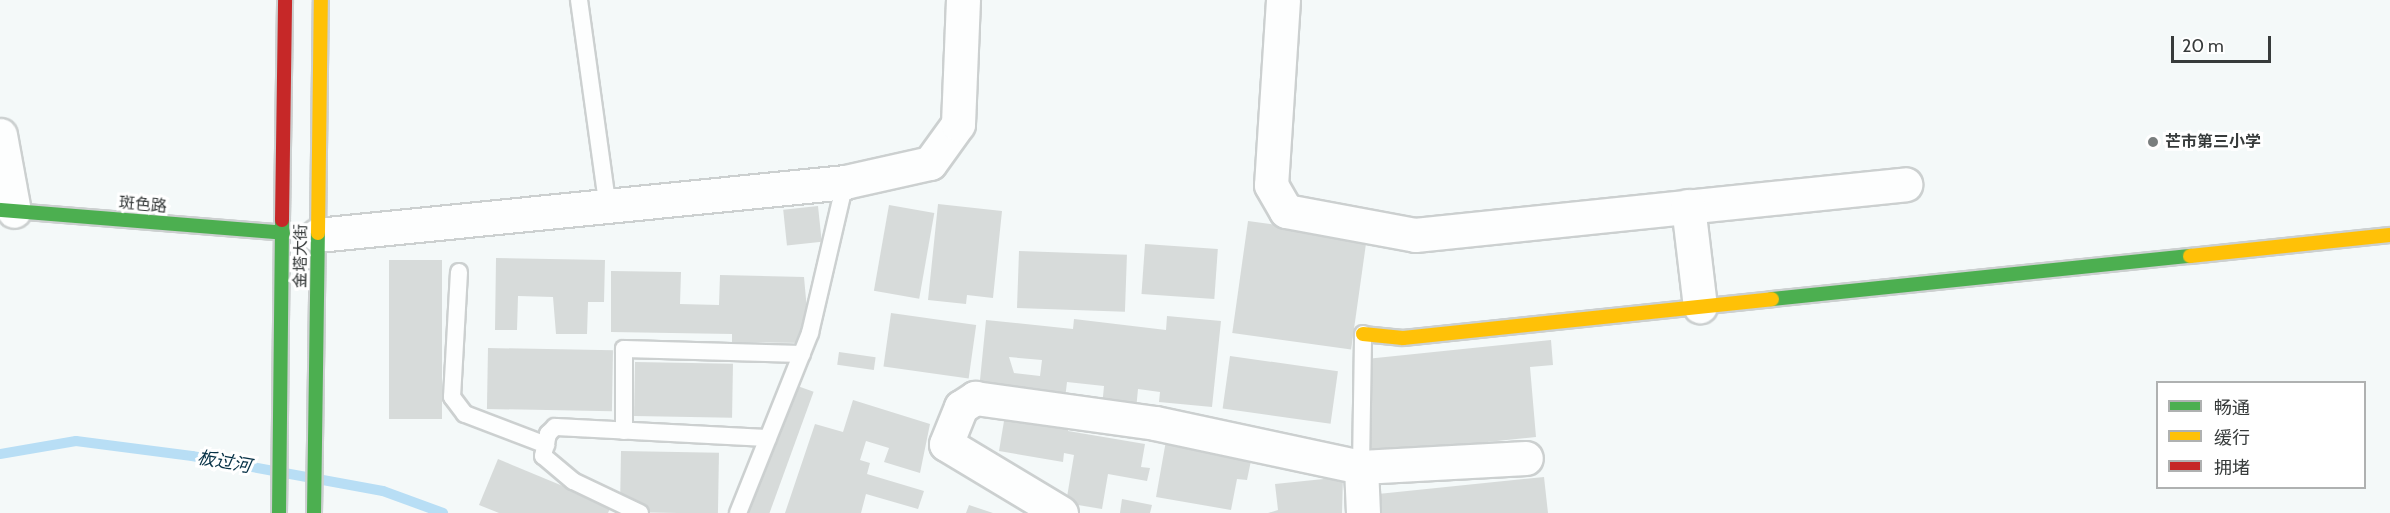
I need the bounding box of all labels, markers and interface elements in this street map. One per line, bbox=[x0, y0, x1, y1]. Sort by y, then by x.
scale bar bbox=[2174, 24, 2274, 62]
text: 20 m bbox=[2182, 35, 2224, 57]
place label: 芒市第三小学 bbox=[2165, 132, 2261, 152]
marker: 芒市第三小学 bbox=[2146, 135, 2160, 149]
street label: 斑色路 bbox=[118, 193, 168, 217]
street label: 金塔大街 bbox=[291, 224, 311, 288]
legend bbox=[2156, 381, 2366, 489]
text: 畅通 bbox=[2214, 397, 2250, 419]
text: 缓行 bbox=[2214, 427, 2250, 449]
water label: 板过河 bbox=[196, 447, 252, 477]
text: 拥堵 bbox=[2214, 457, 2250, 479]

